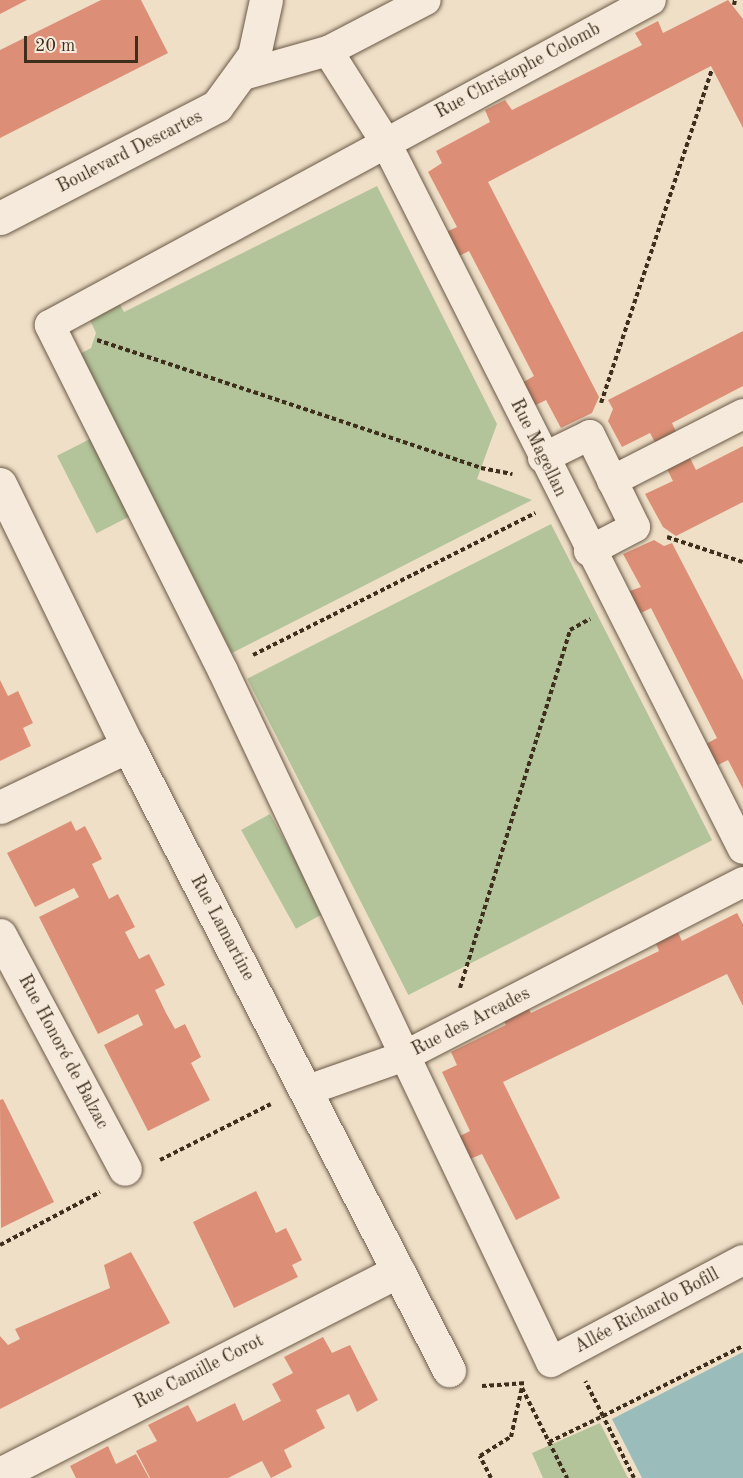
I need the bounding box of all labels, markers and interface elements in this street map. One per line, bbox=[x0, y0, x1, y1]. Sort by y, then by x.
street label: Rue Christophe Colomb bbox=[432, 18, 604, 124]
scale bar bbox=[27, 24, 141, 62]
text: 20 m bbox=[35, 37, 75, 55]
street label: Boulevard Descartes bbox=[54, 106, 206, 198]
street label: Rue Magellan bbox=[505, 396, 571, 500]
street label: Rue Lamartine bbox=[185, 871, 259, 985]
street label: Rue Honoré de Balzac bbox=[13, 971, 113, 1133]
street label: Rue des Arcades bbox=[408, 983, 534, 1061]
street label: Allée Richardo Bofill bbox=[571, 1264, 723, 1358]
street label: Rue Camille Corot bbox=[131, 1330, 267, 1414]

